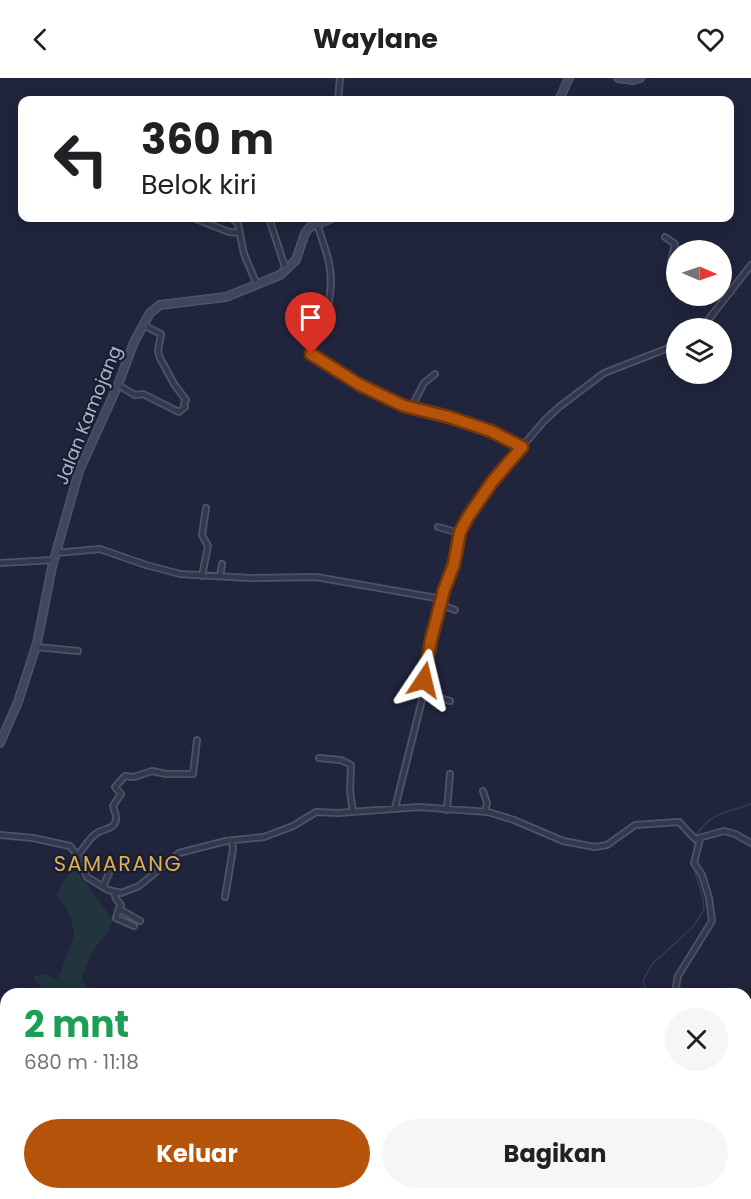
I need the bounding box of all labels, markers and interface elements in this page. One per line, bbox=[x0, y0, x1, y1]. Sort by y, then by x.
text: Waylane bbox=[313, 20, 438, 57]
icon: back bbox=[24, 23, 57, 56]
icon: heart bbox=[694, 23, 727, 56]
text: 360 m bbox=[141, 110, 274, 169]
icon: left bbox=[42, 120, 120, 198]
text: Belok kiri bbox=[141, 166, 257, 203]
north arrow bbox=[666, 240, 732, 306]
map controls bbox=[666, 240, 732, 384]
pin bbox=[285, 292, 336, 354]
icon: arrive bbox=[294, 301, 327, 334]
button: layers bbox=[666, 318, 732, 384]
street label: Jalan Kamojang bbox=[49, 342, 127, 488]
position arrow bbox=[392, 648, 456, 712]
district label: SAMARANG bbox=[54, 849, 182, 878]
text: 2 mnt bbox=[24, 999, 129, 1050]
button: close bbox=[665, 1008, 728, 1071]
text: 680 m · 11:18 bbox=[24, 1048, 139, 1076]
button: Keluar bbox=[24, 1119, 370, 1188]
button: Bagikan bbox=[382, 1119, 728, 1188]

